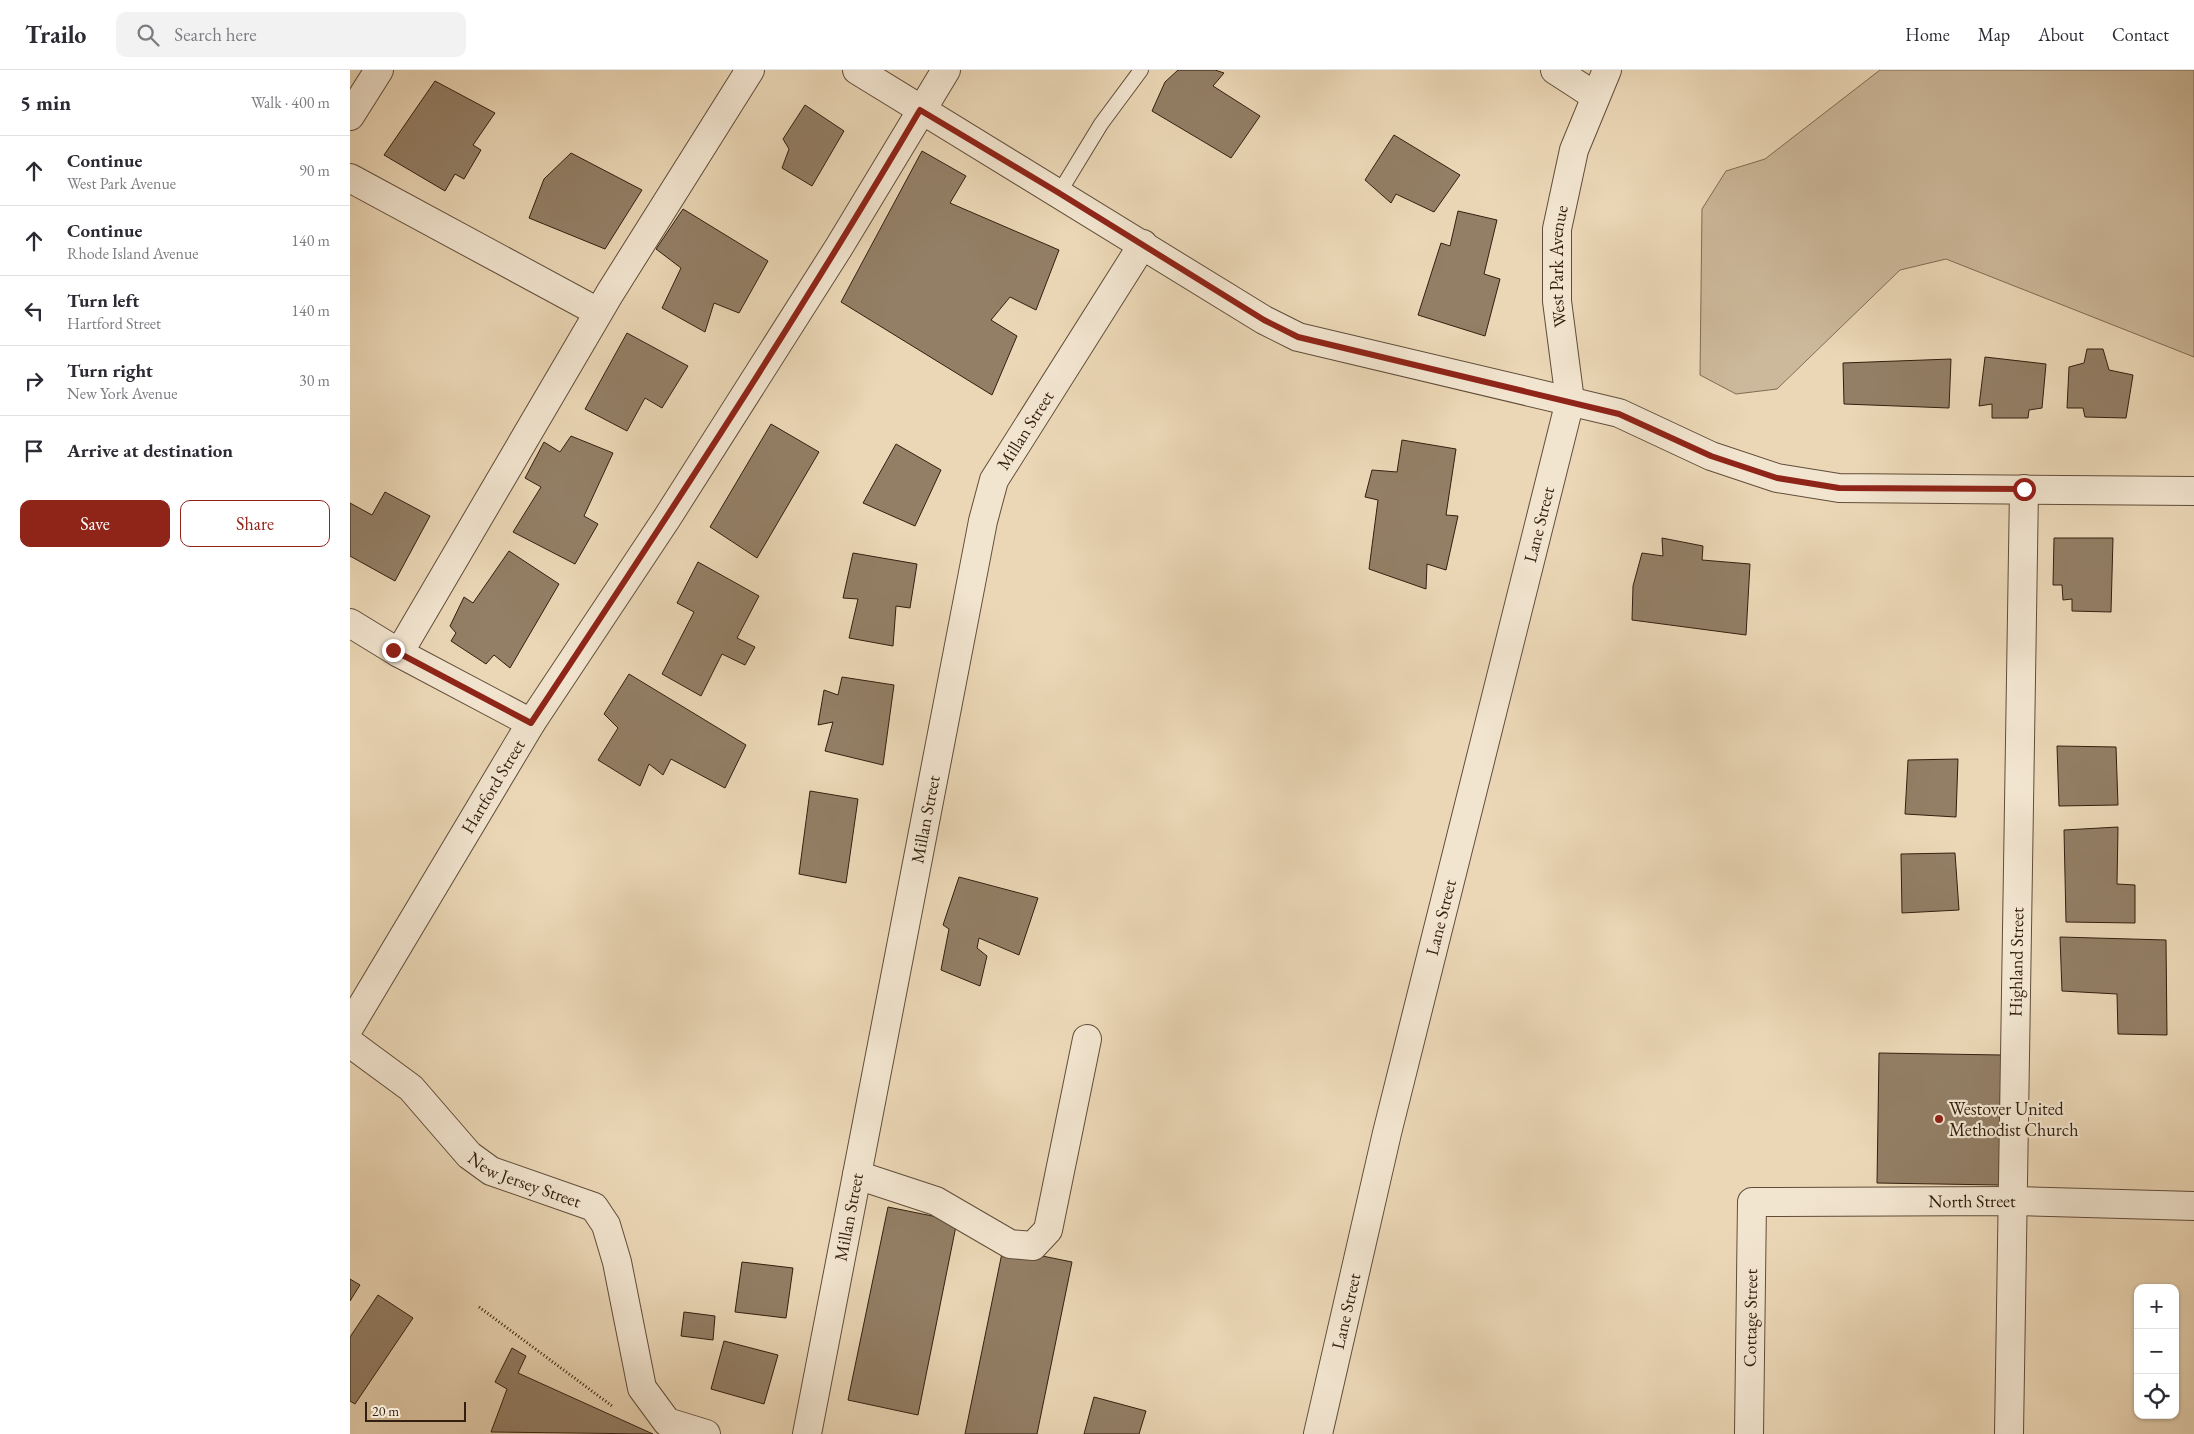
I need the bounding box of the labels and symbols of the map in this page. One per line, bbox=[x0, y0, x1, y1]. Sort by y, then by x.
street label: West Park Avenue bbox=[1545, 203, 1573, 329]
street label: Millan Street bbox=[991, 386, 1059, 474]
route start bbox=[2013, 478, 2036, 501]
street label: Lane Street bbox=[1518, 484, 1559, 565]
route end bbox=[382, 639, 405, 662]
street label: Hartford Street bbox=[456, 735, 530, 838]
street label: Millan Street bbox=[905, 773, 945, 865]
street label: Lane Street bbox=[1420, 877, 1461, 958]
street label: Highland Street bbox=[2004, 907, 2028, 1017]
place label: Westover United Methodist Church bbox=[1949, 1097, 2078, 1141]
marker: Westover United Methodist Church bbox=[1933, 1113, 1945, 1125]
street label: New Jersey Street bbox=[464, 1146, 585, 1213]
street label: Millan Street bbox=[829, 1171, 868, 1263]
street label: North Street bbox=[1928, 1189, 2016, 1212]
street label: Cottage Street bbox=[1738, 1268, 1762, 1367]
street label: Lane Street bbox=[1326, 1270, 1366, 1351]
scale bar bbox=[365, 1399, 466, 1422]

